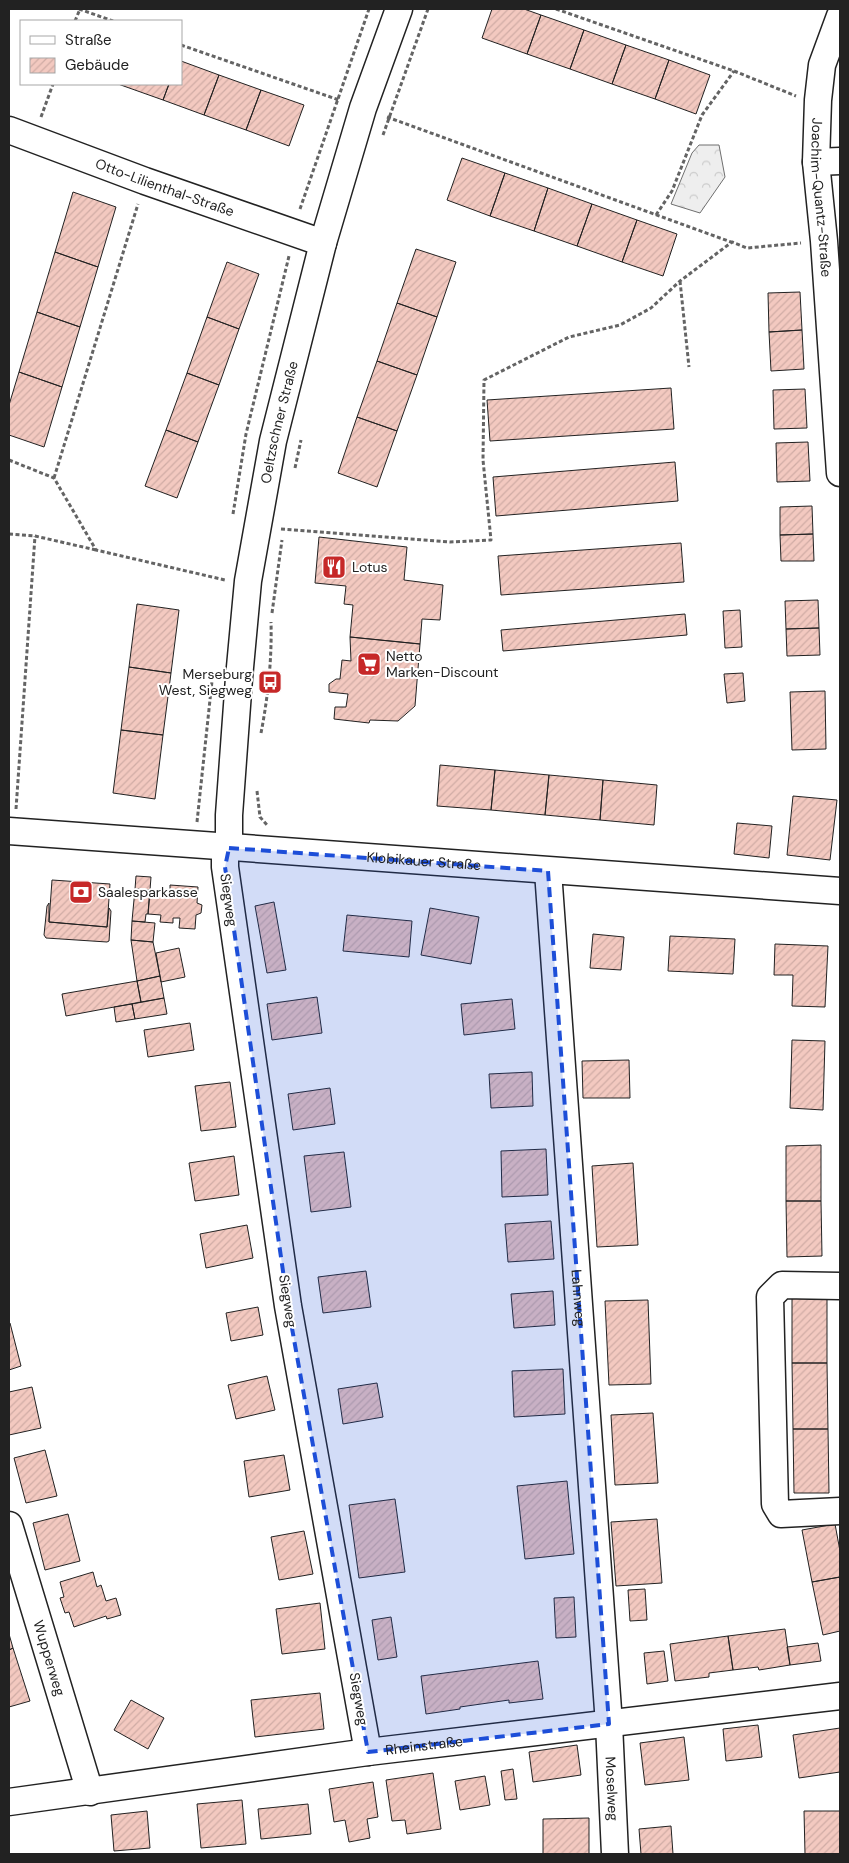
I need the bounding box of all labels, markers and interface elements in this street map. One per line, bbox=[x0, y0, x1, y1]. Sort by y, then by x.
legend bbox=[20, 20, 182, 85]
text: Straße bbox=[65, 30, 112, 50]
text: Gebäude bbox=[65, 55, 129, 75]
street label: Joachim-Quantz-Straße bbox=[807, 117, 835, 278]
street label: Otto-Lilienthal-Straße bbox=[93, 154, 237, 220]
street label: Oeltzschner Straße bbox=[257, 359, 302, 485]
restaurant icon: Lotus bbox=[321, 554, 347, 580]
place label: Lotus bbox=[352, 558, 388, 576]
place label: Netto Marken-Discount bbox=[386, 647, 499, 681]
supermarket icon: Netto Marken-Discount bbox=[356, 651, 382, 677]
place label: Merseburg West, Siegweg bbox=[159, 665, 252, 699]
bus stop icon: Merseburg West, Siegweg bbox=[257, 669, 283, 695]
street label: Klobikauer Straße bbox=[366, 848, 482, 874]
street label: Siegweg bbox=[216, 872, 242, 928]
bank icon: Saalesparkasse bbox=[68, 879, 94, 905]
place label: Saalesparkasse bbox=[98, 883, 198, 901]
street label: Lahnweg bbox=[568, 1269, 590, 1327]
street label: Siegweg bbox=[275, 1273, 301, 1329]
street label: Wupperweg bbox=[29, 1618, 69, 1698]
street label: Siegweg bbox=[346, 1671, 373, 1727]
street label: Rheinstraße bbox=[384, 1732, 464, 1759]
street label: Moselweg bbox=[602, 1756, 622, 1822]

